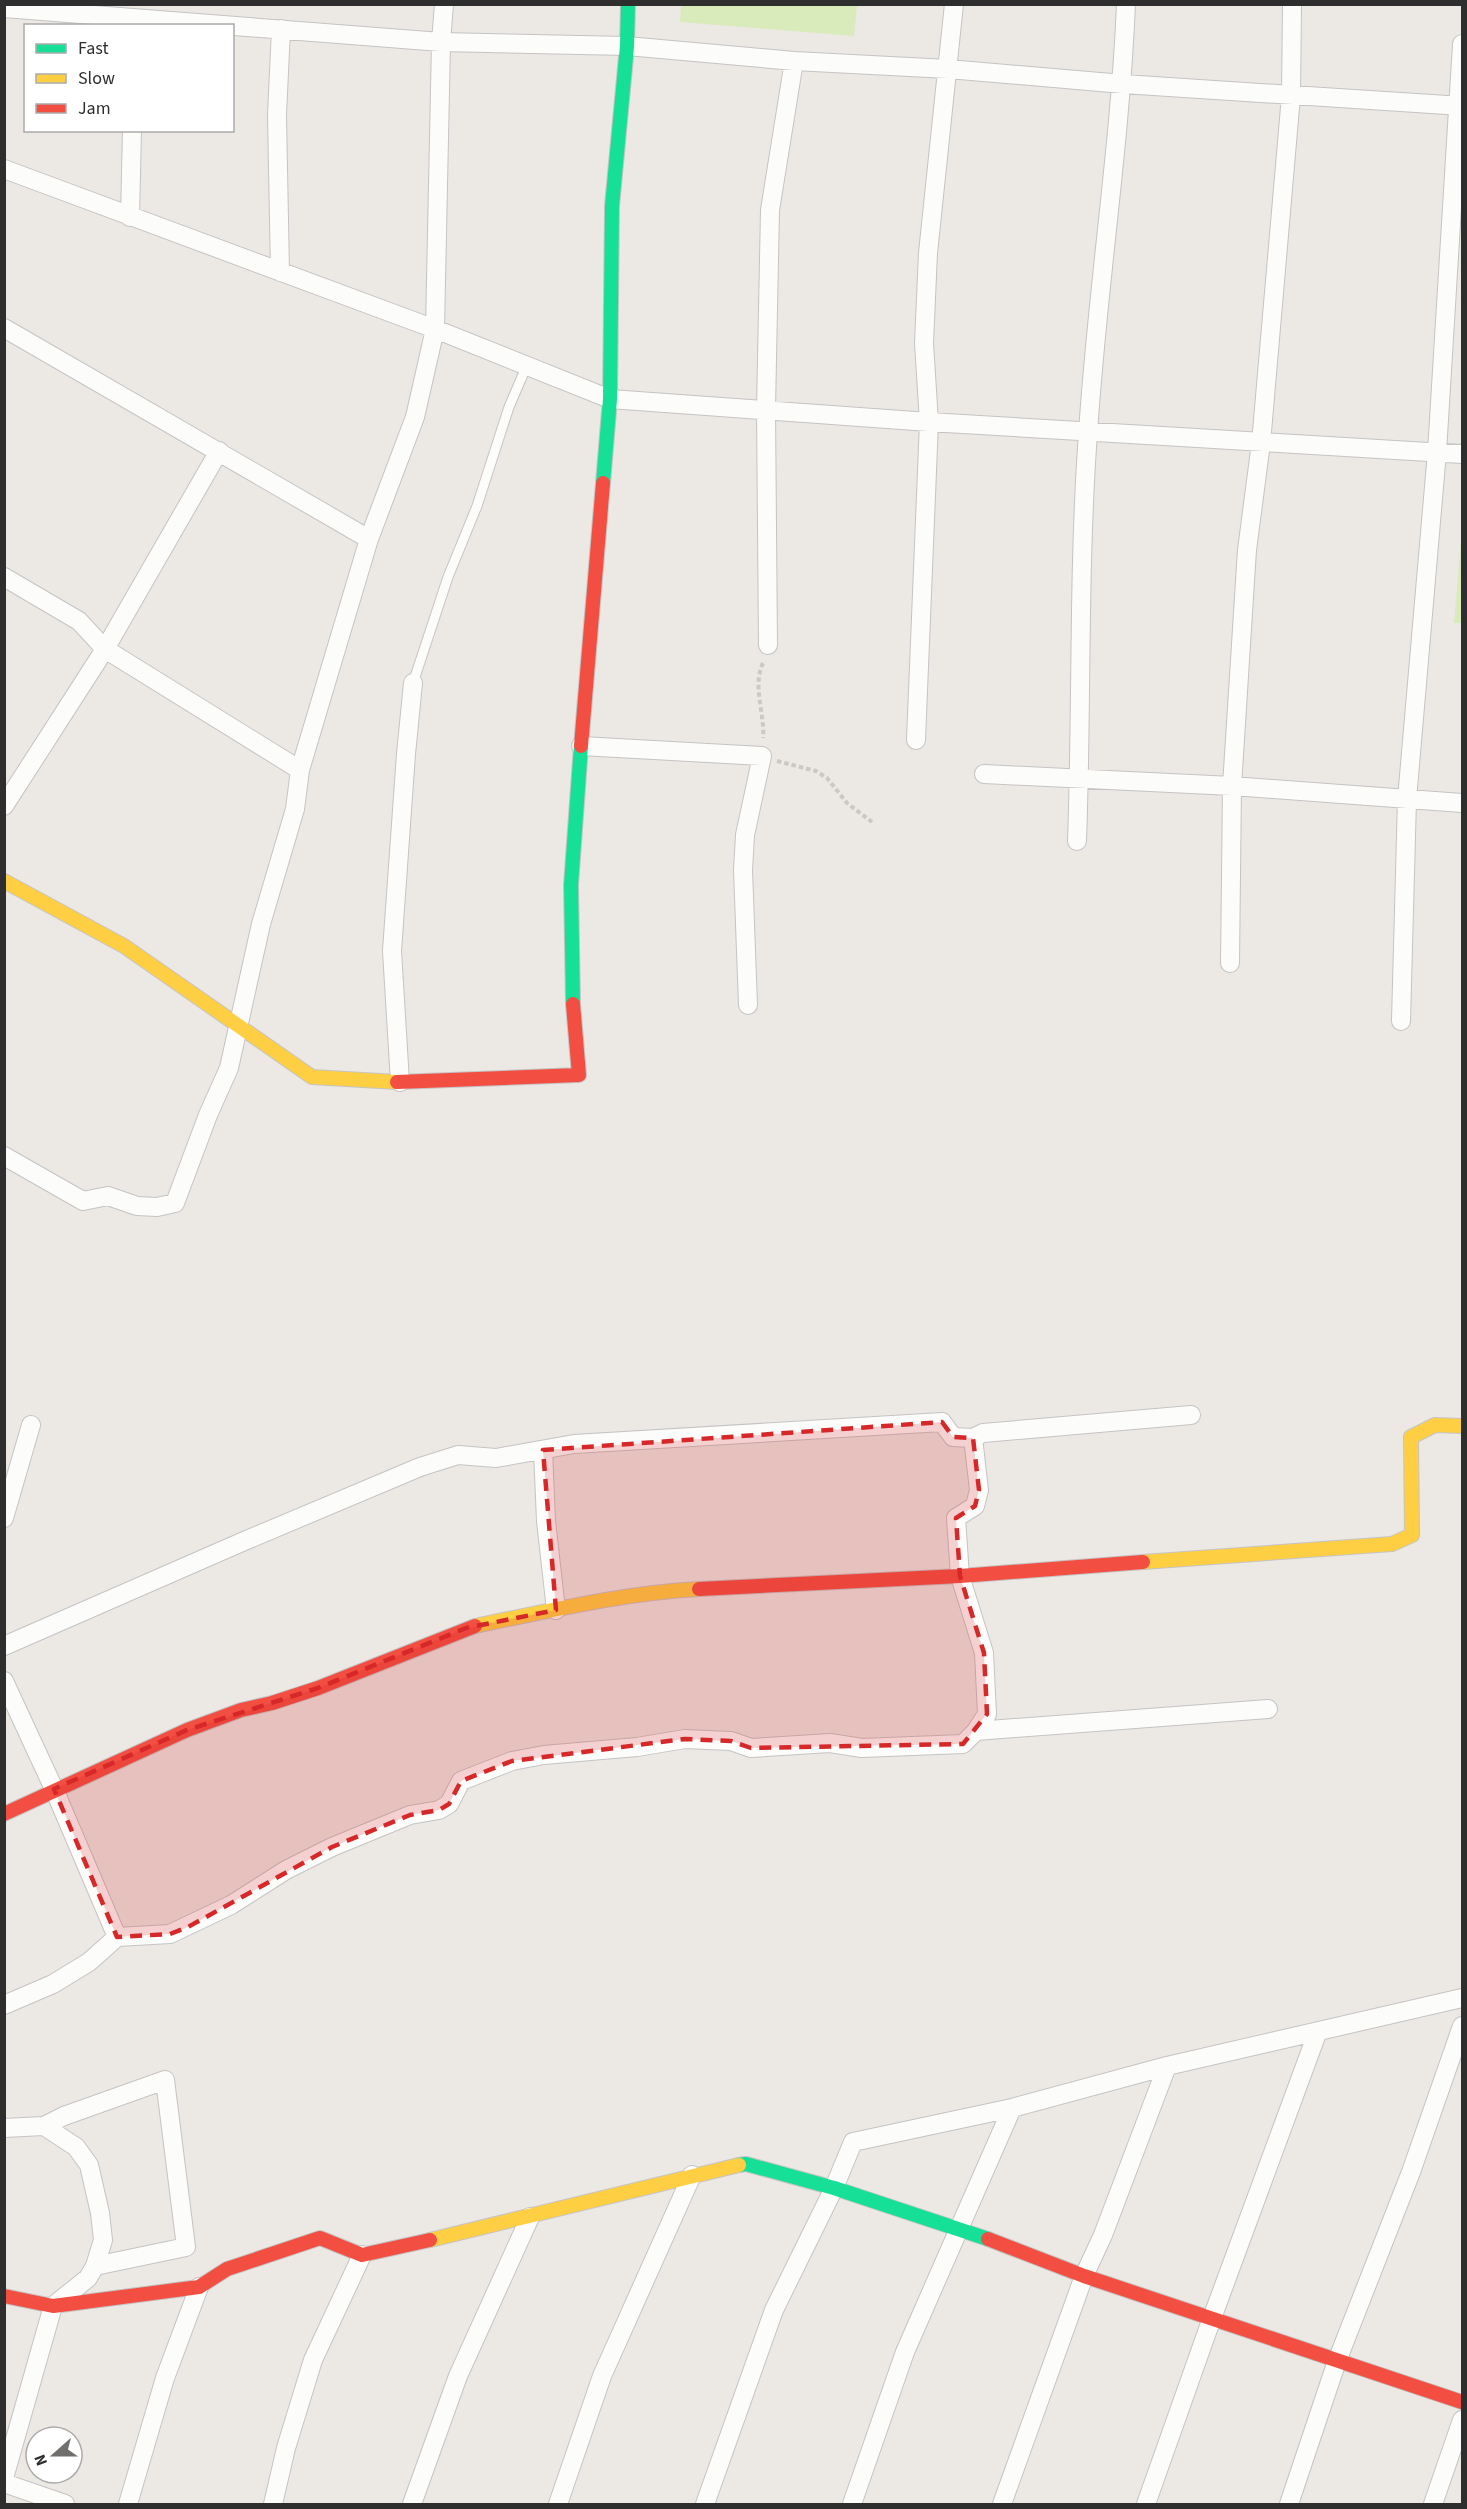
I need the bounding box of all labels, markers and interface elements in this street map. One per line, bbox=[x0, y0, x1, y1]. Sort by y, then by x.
legend bbox=[24, 24, 234, 132]
text: Fast bbox=[78, 36, 109, 61]
text: Slow bbox=[78, 66, 115, 91]
text: Jam bbox=[78, 96, 111, 121]
north arrow bbox=[24, 2425, 84, 2485]
text: N bbox=[29, 2451, 53, 2469]

